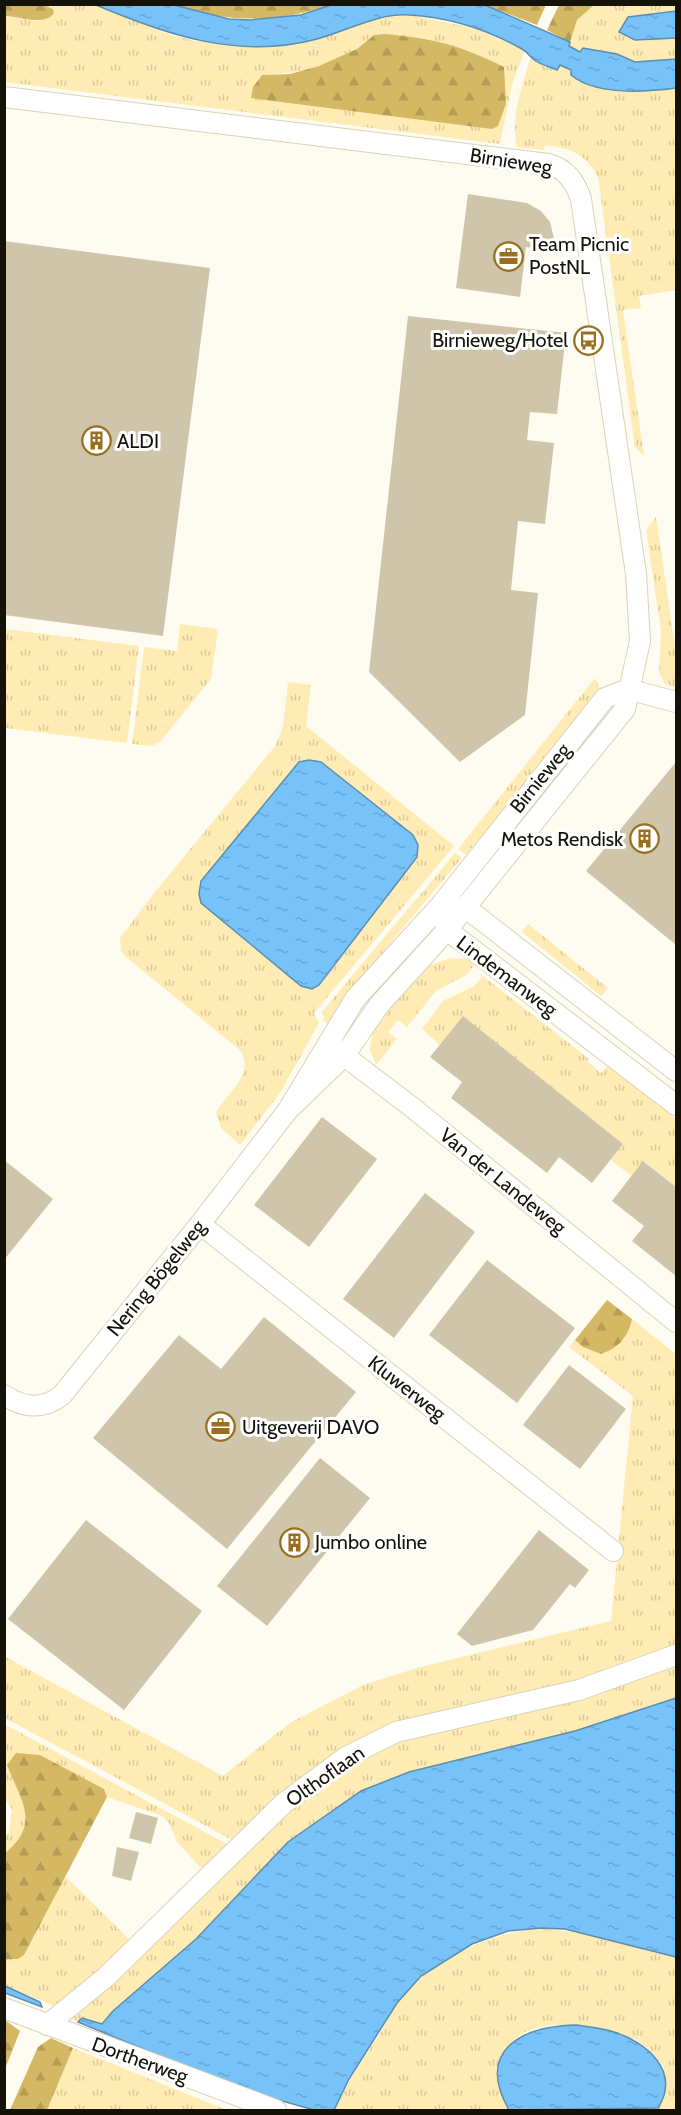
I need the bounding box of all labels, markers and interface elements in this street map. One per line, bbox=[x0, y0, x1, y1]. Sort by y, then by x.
street label: Birnieweg bbox=[468, 143, 555, 179]
place label: Team Picnic PostNL bbox=[529, 232, 629, 279]
office icon: Team Picnic PostNL bbox=[492, 240, 524, 272]
bus stop icon: Birnieweg/Hotel bbox=[573, 324, 605, 356]
place label: Birnieweg/Hotel bbox=[432, 328, 568, 352]
building icon: ALDI bbox=[80, 425, 112, 457]
place label: ALDI bbox=[117, 429, 159, 453]
street label: Birnieweg bbox=[505, 738, 576, 818]
building icon: Metos Rendisk bbox=[628, 823, 660, 855]
place label: Metos Rendisk bbox=[501, 827, 623, 851]
street label: Lindemanweg bbox=[452, 930, 563, 1022]
street label: Van der Landeweg bbox=[435, 1123, 572, 1240]
street label: Nering Bögelweg bbox=[102, 1214, 211, 1341]
street label: Kluwerweg bbox=[363, 1350, 451, 1426]
office icon: Uitgeverij DAVO bbox=[205, 1411, 237, 1443]
place label: Uitgeverij DAVO bbox=[242, 1415, 380, 1439]
building icon: Jumbo online bbox=[278, 1526, 310, 1558]
place label: Jumbo online bbox=[314, 1530, 427, 1554]
street label: Olthoflaan bbox=[281, 1740, 369, 1812]
street label: Dortherweg bbox=[89, 2032, 192, 2089]

